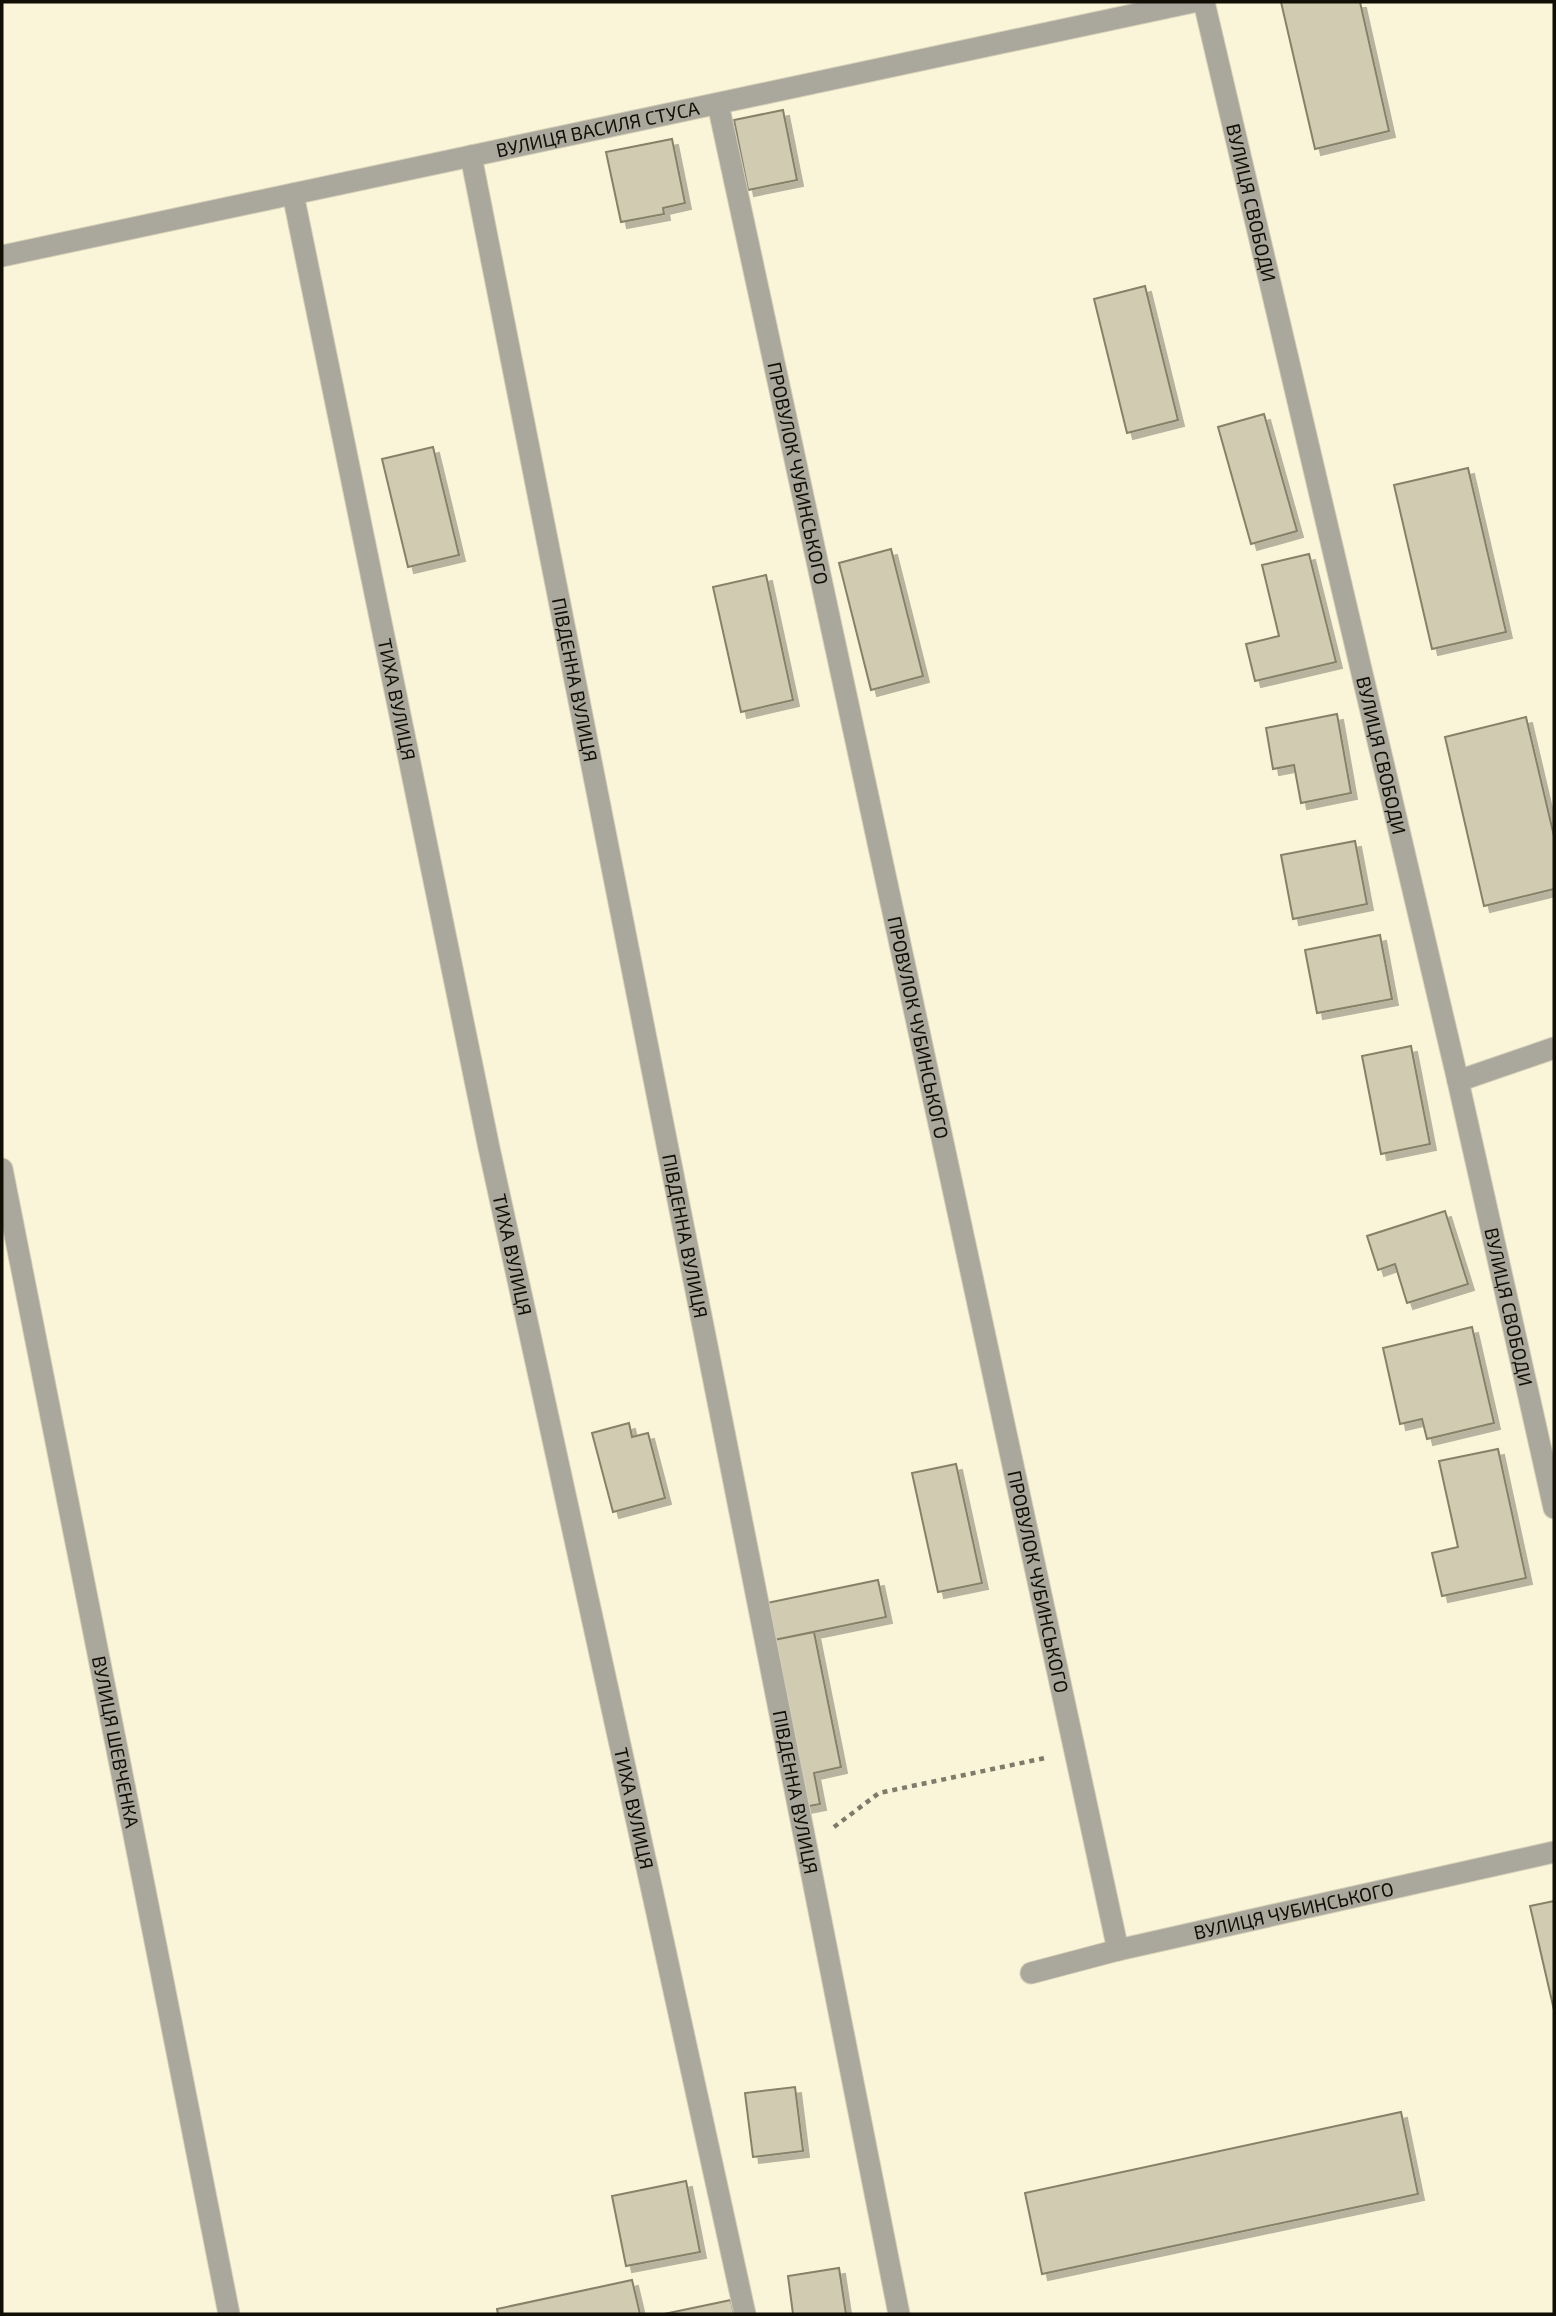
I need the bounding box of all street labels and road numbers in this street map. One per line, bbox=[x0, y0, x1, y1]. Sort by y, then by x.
street label: ВУЛИЦЯ ВАСИЛЯ СТУСА bbox=[494, 96, 701, 161]
street label: ВУЛИЦЯ СВОБОДИ bbox=[1222, 121, 1281, 284]
street label: ПРОВУЛОК ЧУБИНСЬКОГО bbox=[763, 360, 834, 587]
street label: ПІВДЕННА ВУЛИЦЯ bbox=[548, 596, 603, 764]
street label: ТИХА ВУЛИЦЯ bbox=[374, 636, 421, 762]
street label: ВУЛИЦЯ СВОБОДИ bbox=[1352, 674, 1412, 837]
street label: ПРОВУЛОК ЧУБИНСЬКОГО bbox=[883, 914, 954, 1141]
street label: ПІВДЕННА ВУЛИЦЯ bbox=[658, 1152, 713, 1320]
street label: ТИХА ВУЛИЦЯ bbox=[488, 1191, 537, 1317]
street label: ВУЛИЦЯ СВОБОДИ bbox=[1480, 1225, 1538, 1388]
street label: ПРОВУЛОК ЧУБИНСЬКОГО bbox=[1003, 1468, 1074, 1695]
street label: ВУЛИЦЯ ШЕВЧЕНКА bbox=[88, 1654, 144, 1830]
street label: ПІВДЕННА ВУЛИЦЯ bbox=[768, 1708, 823, 1876]
street label: ТИХА ВУЛИЦЯ bbox=[610, 1745, 659, 1871]
street label: ВУЛИЦЯ ЧУБИНСЬКОГО bbox=[1191, 1876, 1396, 1944]

